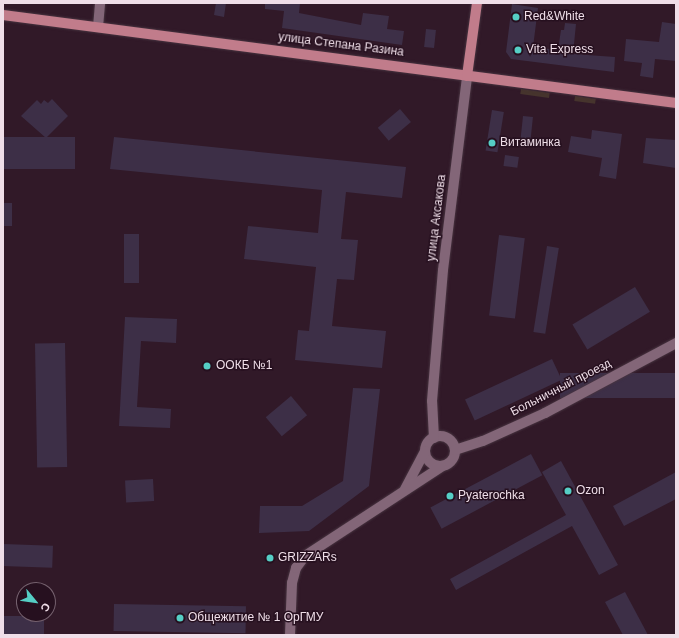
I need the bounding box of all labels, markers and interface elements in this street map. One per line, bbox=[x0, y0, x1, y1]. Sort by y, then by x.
place label: Red&White bbox=[524, 10, 585, 24]
marker: Red&White bbox=[511, 12, 521, 22]
street label: улица Степана Разина bbox=[277, 30, 405, 60]
place label: Vita Express bbox=[526, 43, 593, 57]
marker: Vita Express bbox=[513, 45, 523, 55]
place label: Витаминка bbox=[500, 136, 561, 150]
marker: Витаминка bbox=[487, 138, 497, 148]
street label: улица Аксакова bbox=[425, 174, 449, 262]
street label: Больничный проезд bbox=[508, 356, 614, 420]
place label: ООКБ №1 bbox=[216, 359, 272, 373]
marker: ООКБ №1 bbox=[201, 360, 213, 372]
place label: Ozon bbox=[576, 484, 605, 498]
marker: Ozon bbox=[563, 486, 573, 496]
place label: Pyaterochka bbox=[458, 489, 525, 503]
marker: Pyaterochka bbox=[445, 491, 455, 501]
place label: GRIZZARs bbox=[278, 551, 337, 565]
marker: GRIZZARs bbox=[265, 553, 275, 563]
north arrow bbox=[16, 582, 56, 622]
text: С bbox=[38, 601, 53, 614]
place label: Общежитие № 1 ОрГМУ bbox=[188, 611, 323, 625]
marker: Общежитие № 1 ОрГМУ bbox=[175, 613, 185, 623]

